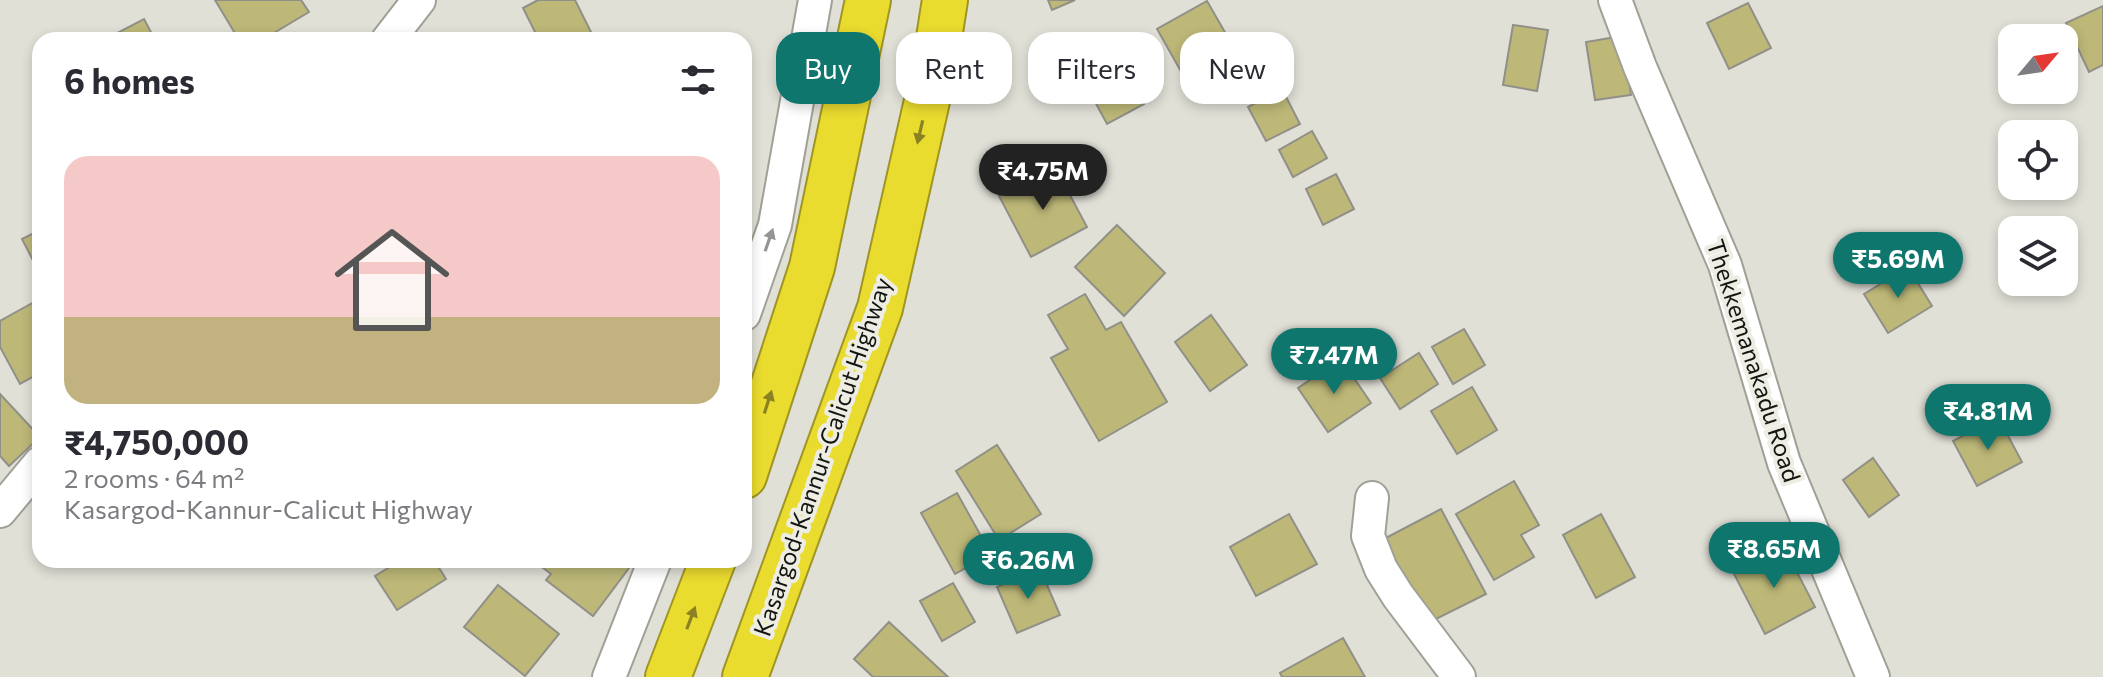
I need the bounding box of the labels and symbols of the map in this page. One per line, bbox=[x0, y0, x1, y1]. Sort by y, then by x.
north arrow bbox=[1998, 24, 2078, 104]
one-way arrow bbox=[913, 119, 926, 144]
pin: ₹4.75M bbox=[978, 144, 1108, 212]
one-way arrow bbox=[764, 228, 776, 252]
pin: ₹5.69M bbox=[1833, 232, 1963, 300]
street label: Thekkemanakadu Road bbox=[1702, 236, 1807, 485]
street label: Kasargod-Kannur-Calicut Highway bbox=[746, 273, 897, 640]
pin: ₹7.47M bbox=[1269, 328, 1399, 396]
pin: ₹4.81M bbox=[1923, 384, 2053, 452]
one-way arrow bbox=[762, 390, 775, 414]
pin: ₹8.65M bbox=[1709, 522, 1839, 590]
pin: ₹6.26M bbox=[963, 533, 1093, 601]
one-way arrow bbox=[685, 606, 698, 630]

